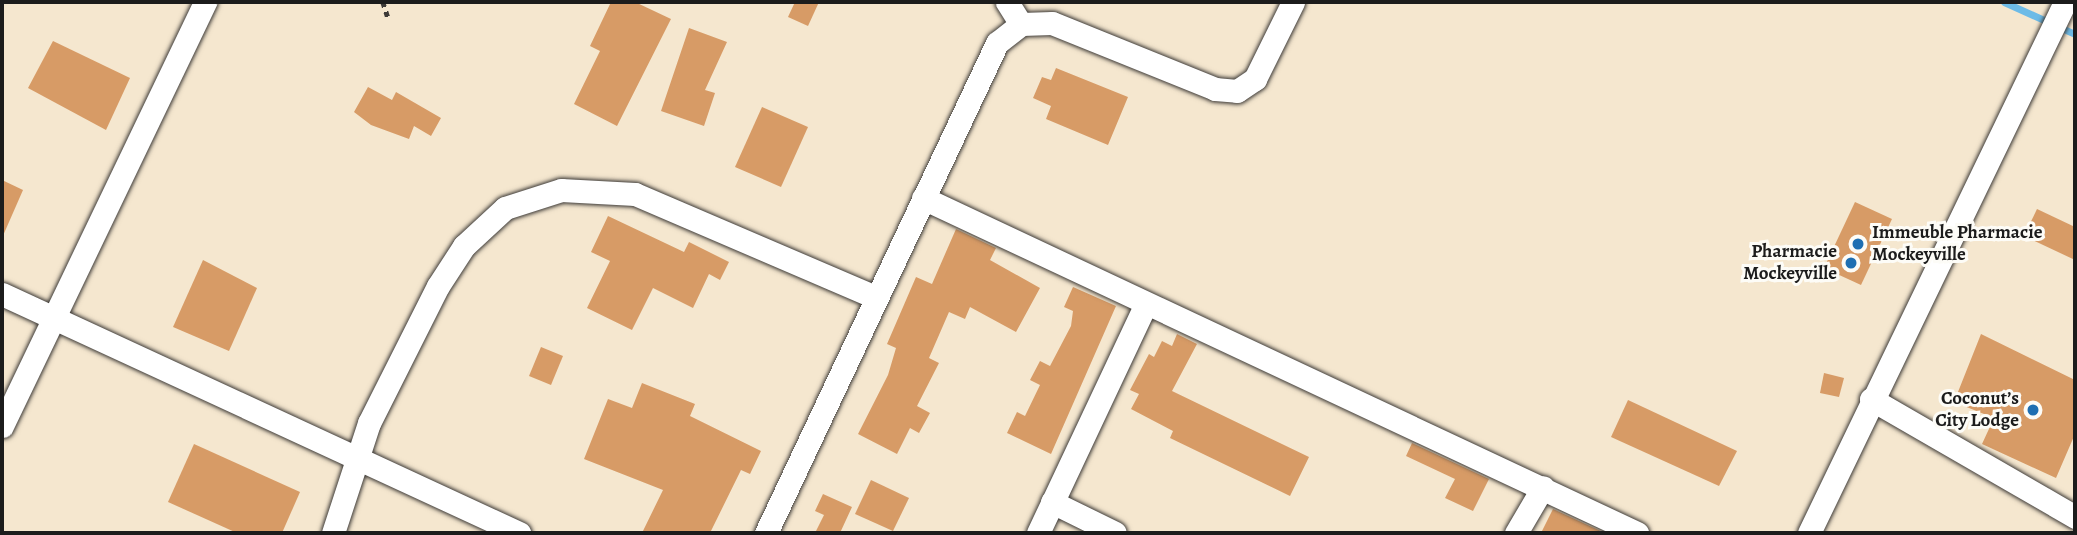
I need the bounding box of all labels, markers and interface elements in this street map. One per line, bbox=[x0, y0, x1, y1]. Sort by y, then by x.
place label: Immeuble Pharmacie Mockeyville bbox=[1872, 222, 2043, 266]
marker: Immeuble Pharmacie Mockeyville bbox=[1850, 236, 1866, 252]
place label: Pharmacie Mockeyville bbox=[1743, 241, 1837, 285]
marker: Pharmacie Mockeyville bbox=[1843, 255, 1859, 271]
place label: Coconut’s City Lodge bbox=[1935, 388, 2019, 432]
marker: Coconut’s City Lodge bbox=[2025, 402, 2041, 418]

